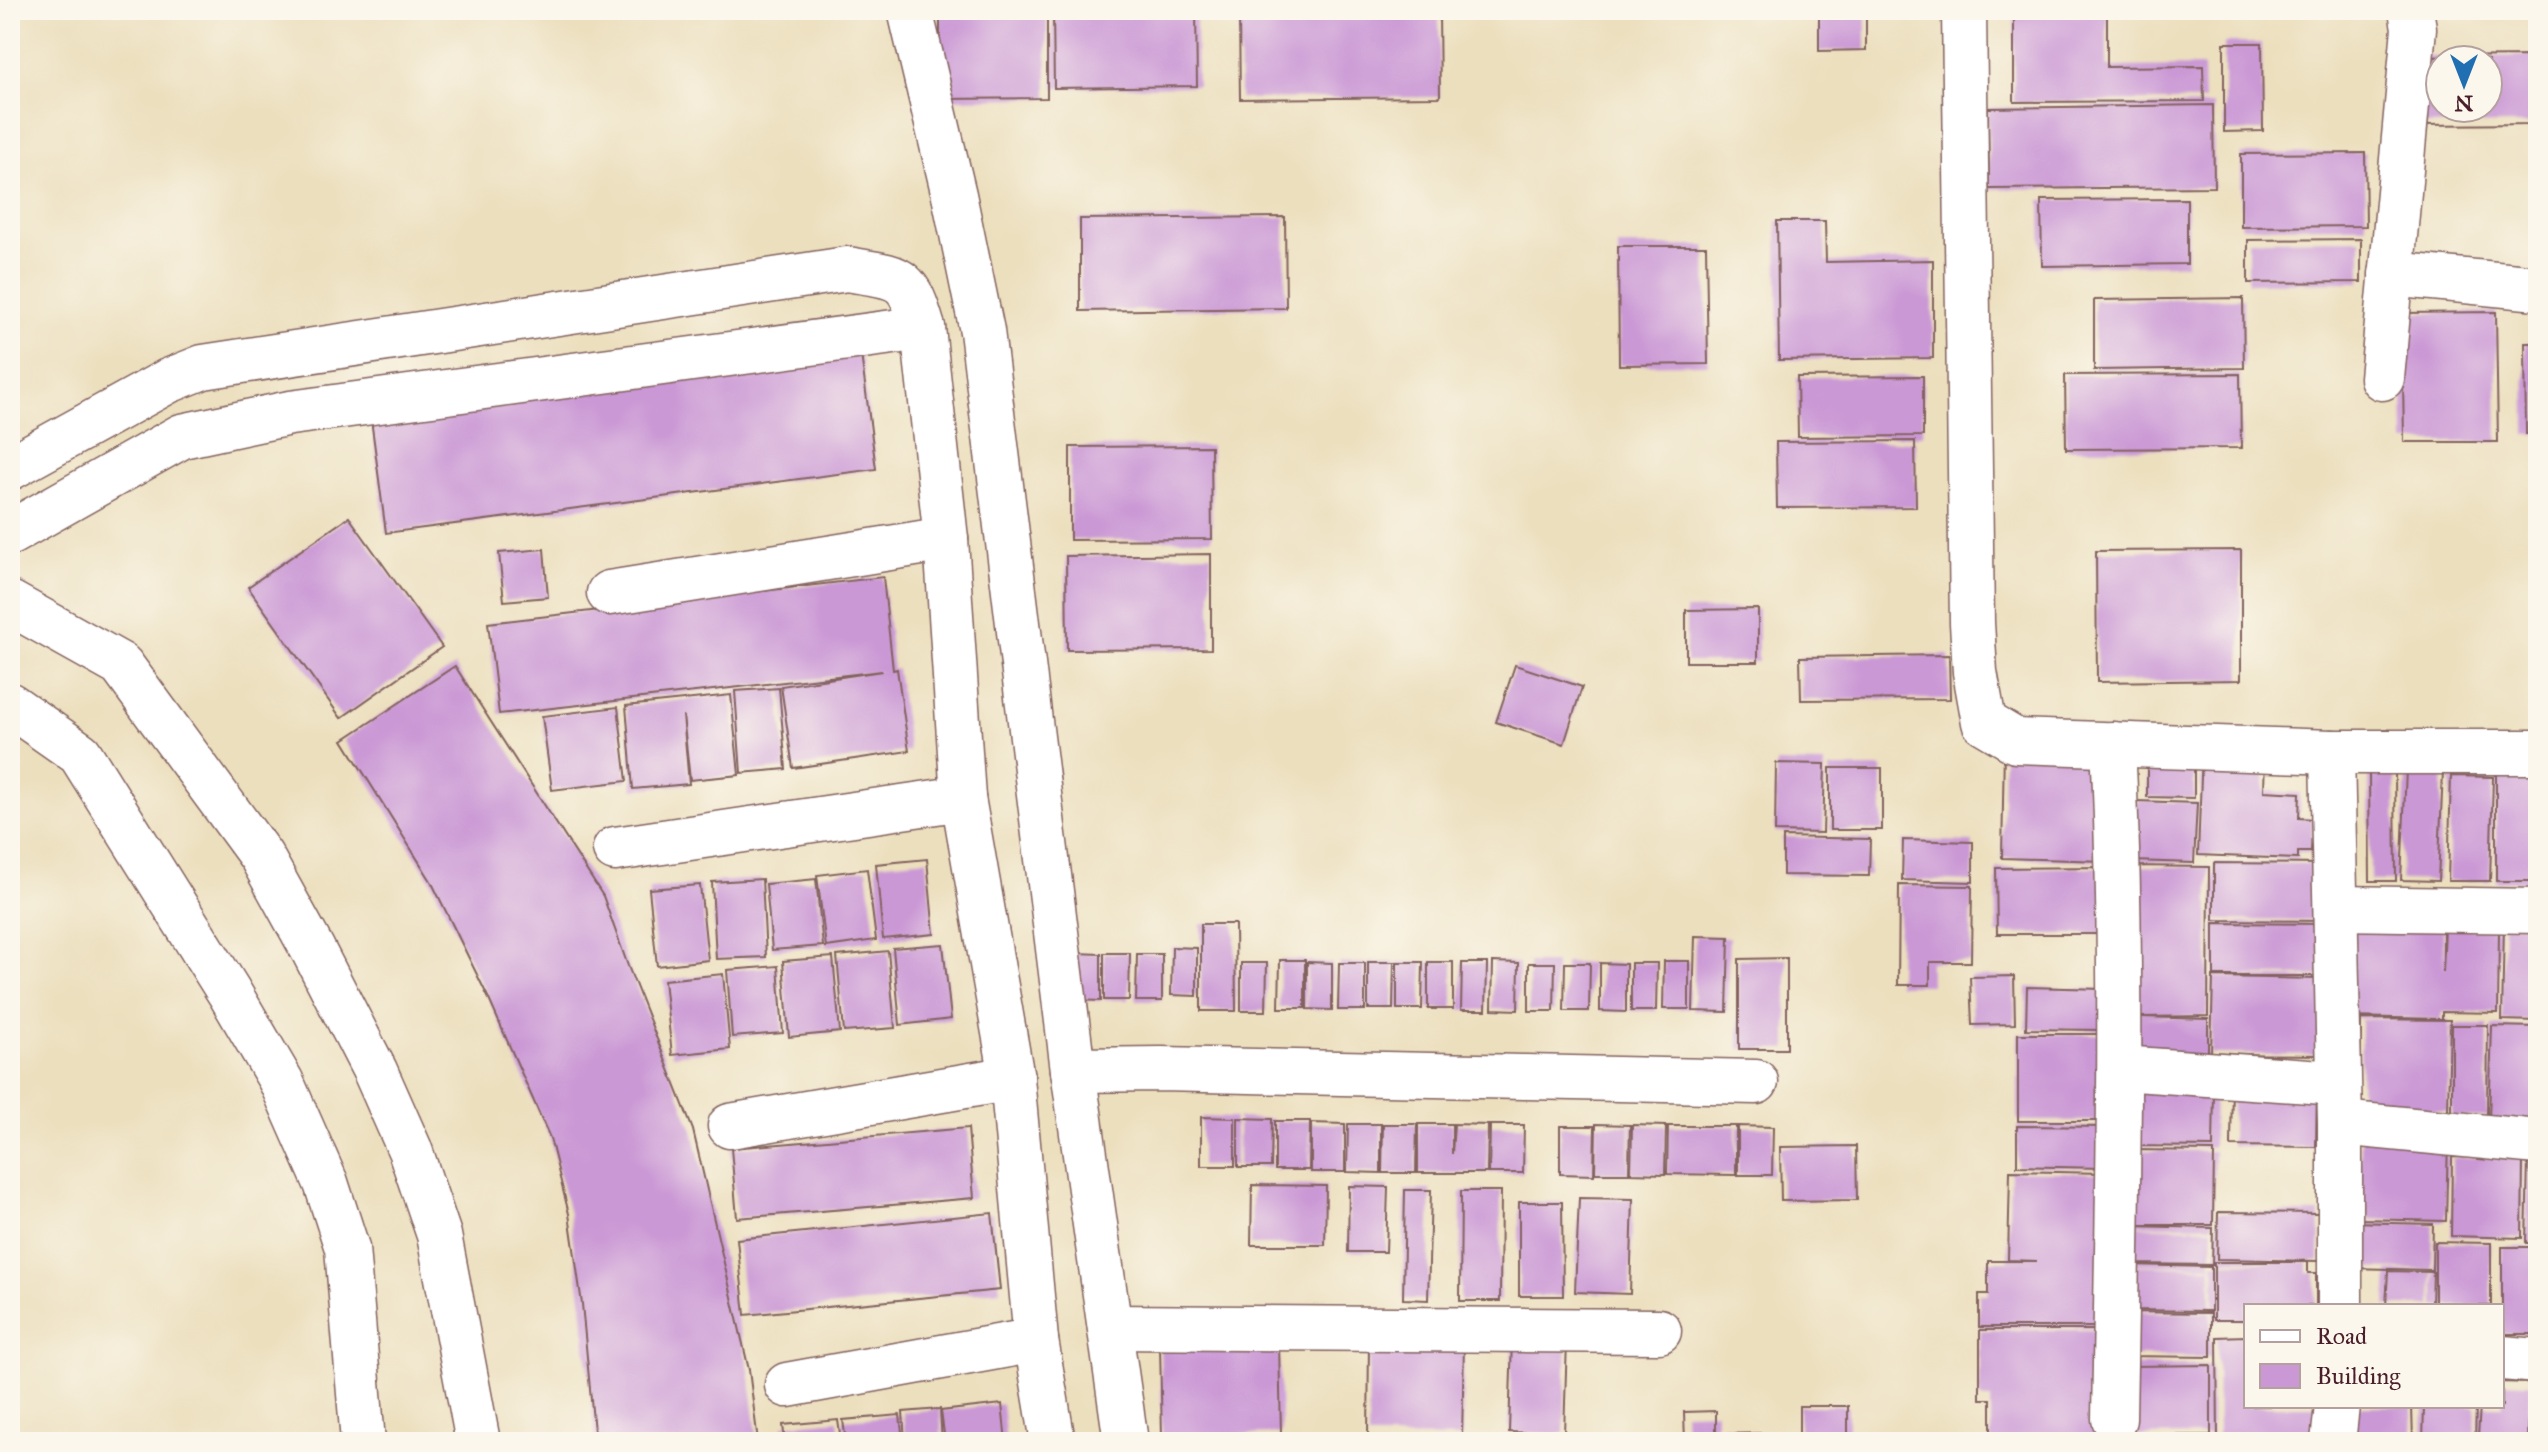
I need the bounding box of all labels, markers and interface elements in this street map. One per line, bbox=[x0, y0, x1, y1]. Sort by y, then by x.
north arrow bbox=[2424, 44, 2504, 124]
text: N bbox=[2454, 90, 2473, 117]
legend bbox=[2244, 1304, 2504, 1408]
text: Road bbox=[2316, 1321, 2367, 1351]
text: Building bbox=[2316, 1361, 2401, 1391]

